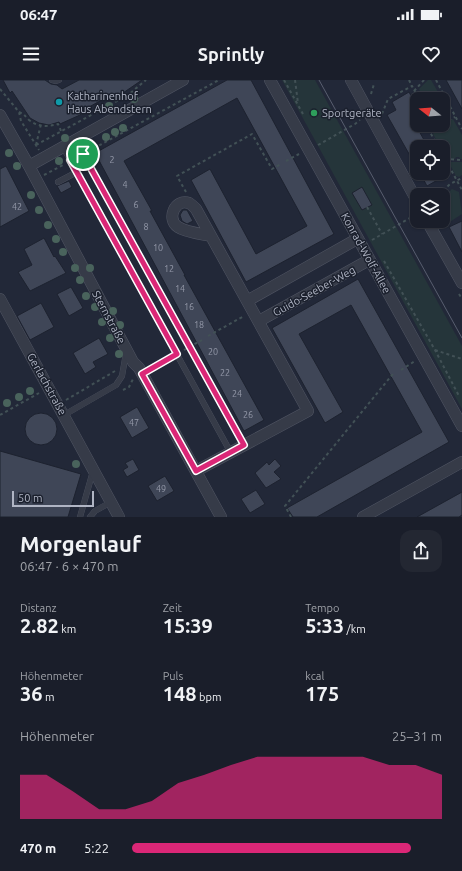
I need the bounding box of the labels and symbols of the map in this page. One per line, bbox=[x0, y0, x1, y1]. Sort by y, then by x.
place label: Katharinenhof Haus Abendstern bbox=[67, 90, 152, 115]
north arrow bbox=[410, 92, 450, 132]
marker: Katharinenhof Haus Abendstern bbox=[54, 97, 64, 107]
place label: Sportgeräte bbox=[322, 107, 382, 119]
marker: Sportgeräte bbox=[309, 108, 319, 118]
pin bbox=[66, 137, 100, 171]
house number: 2 bbox=[109, 155, 115, 165]
house number: 4 bbox=[122, 180, 128, 190]
house number: 6 bbox=[133, 200, 139, 210]
house number: 42 bbox=[12, 202, 22, 212]
street label: Konrad-Wolf-Allee bbox=[339, 211, 393, 295]
house number: 8 bbox=[143, 222, 149, 232]
house number: 10 bbox=[153, 243, 163, 253]
street label: Guido-Seeber-Weg bbox=[271, 263, 357, 319]
house number: 12 bbox=[164, 264, 174, 274]
house number: 14 bbox=[175, 284, 185, 294]
street label: Sternstraße bbox=[90, 288, 128, 346]
house number: 16 bbox=[184, 302, 194, 312]
house number: 18 bbox=[194, 320, 204, 330]
house number: 20 bbox=[208, 347, 218, 357]
street label: Gerlachstraße bbox=[25, 351, 69, 417]
house number: 22 bbox=[220, 368, 230, 378]
house number: 24 bbox=[232, 389, 242, 399]
house number: 26 bbox=[243, 410, 253, 420]
house number: 47 bbox=[129, 418, 139, 428]
house number: 49 bbox=[156, 484, 166, 494]
scale bar bbox=[12, 489, 94, 508]

